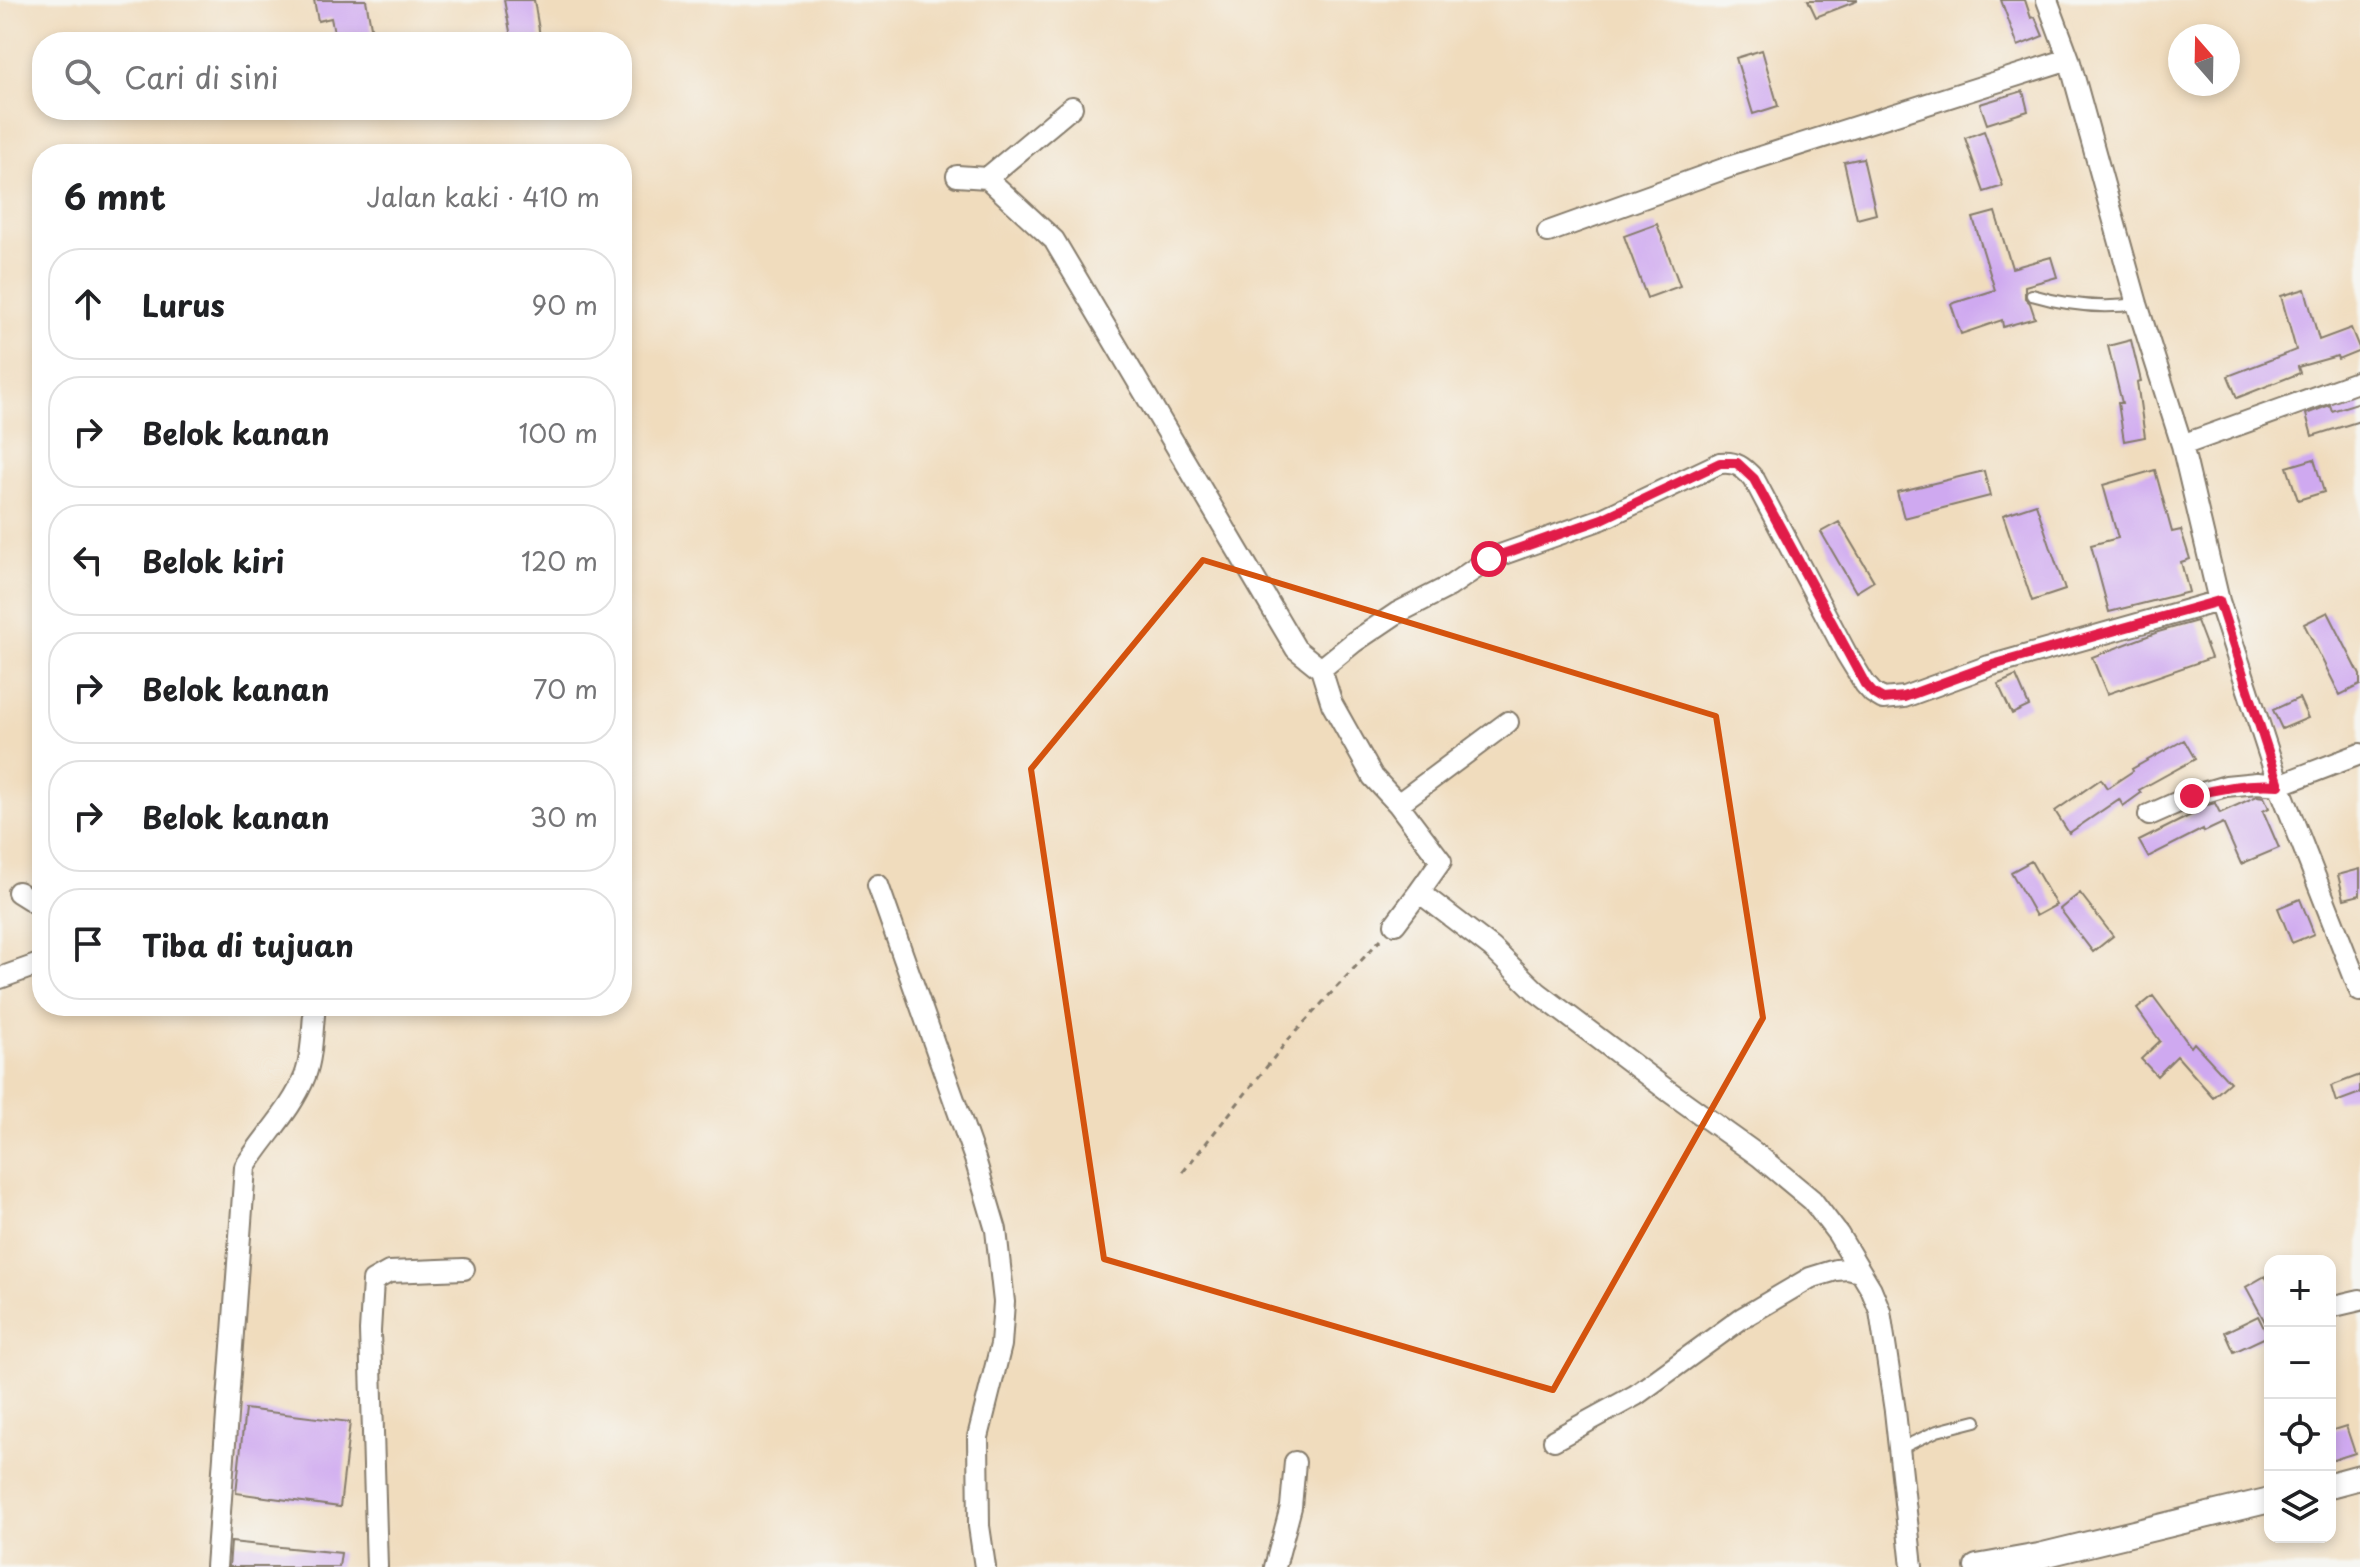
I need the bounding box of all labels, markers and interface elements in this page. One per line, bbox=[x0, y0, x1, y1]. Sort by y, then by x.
north arrow bbox=[2168, 24, 2240, 96]
search box bbox=[32, 32, 632, 120]
icon: search bbox=[60, 54, 104, 98]
text: Cari di sini bbox=[124, 54, 279, 99]
text: 6 mnt bbox=[64, 170, 166, 222]
text: Jalan kaki · 410 m bbox=[366, 177, 600, 216]
icon: ahead bbox=[66, 282, 110, 326]
text: Lurus bbox=[142, 282, 225, 327]
text: 90 m bbox=[531, 285, 598, 324]
icon: right bbox=[66, 410, 110, 454]
text: Belok kanan bbox=[142, 410, 329, 455]
text: 100 m bbox=[518, 413, 598, 452]
icon: left bbox=[66, 538, 110, 582]
text: Belok kiri bbox=[142, 538, 284, 583]
text: 120 m bbox=[521, 541, 598, 580]
route start bbox=[1471, 541, 1507, 577]
icon: right bbox=[66, 666, 110, 710]
text: Belok kanan bbox=[142, 666, 329, 711]
text: 70 m bbox=[533, 669, 598, 708]
route end bbox=[2174, 778, 2210, 814]
icon: right bbox=[66, 794, 110, 838]
text: Belok kanan bbox=[142, 794, 329, 839]
text: 30 m bbox=[530, 797, 598, 836]
icon: arrive bbox=[66, 922, 110, 966]
text: Tiba di tujuan bbox=[142, 922, 354, 967]
map controls bbox=[2264, 1255, 2336, 1543]
button: + bbox=[2264, 1255, 2336, 1327]
button: − bbox=[2264, 1327, 2336, 1399]
button: locate bbox=[2264, 1399, 2336, 1471]
button: layers bbox=[2264, 1471, 2336, 1543]

